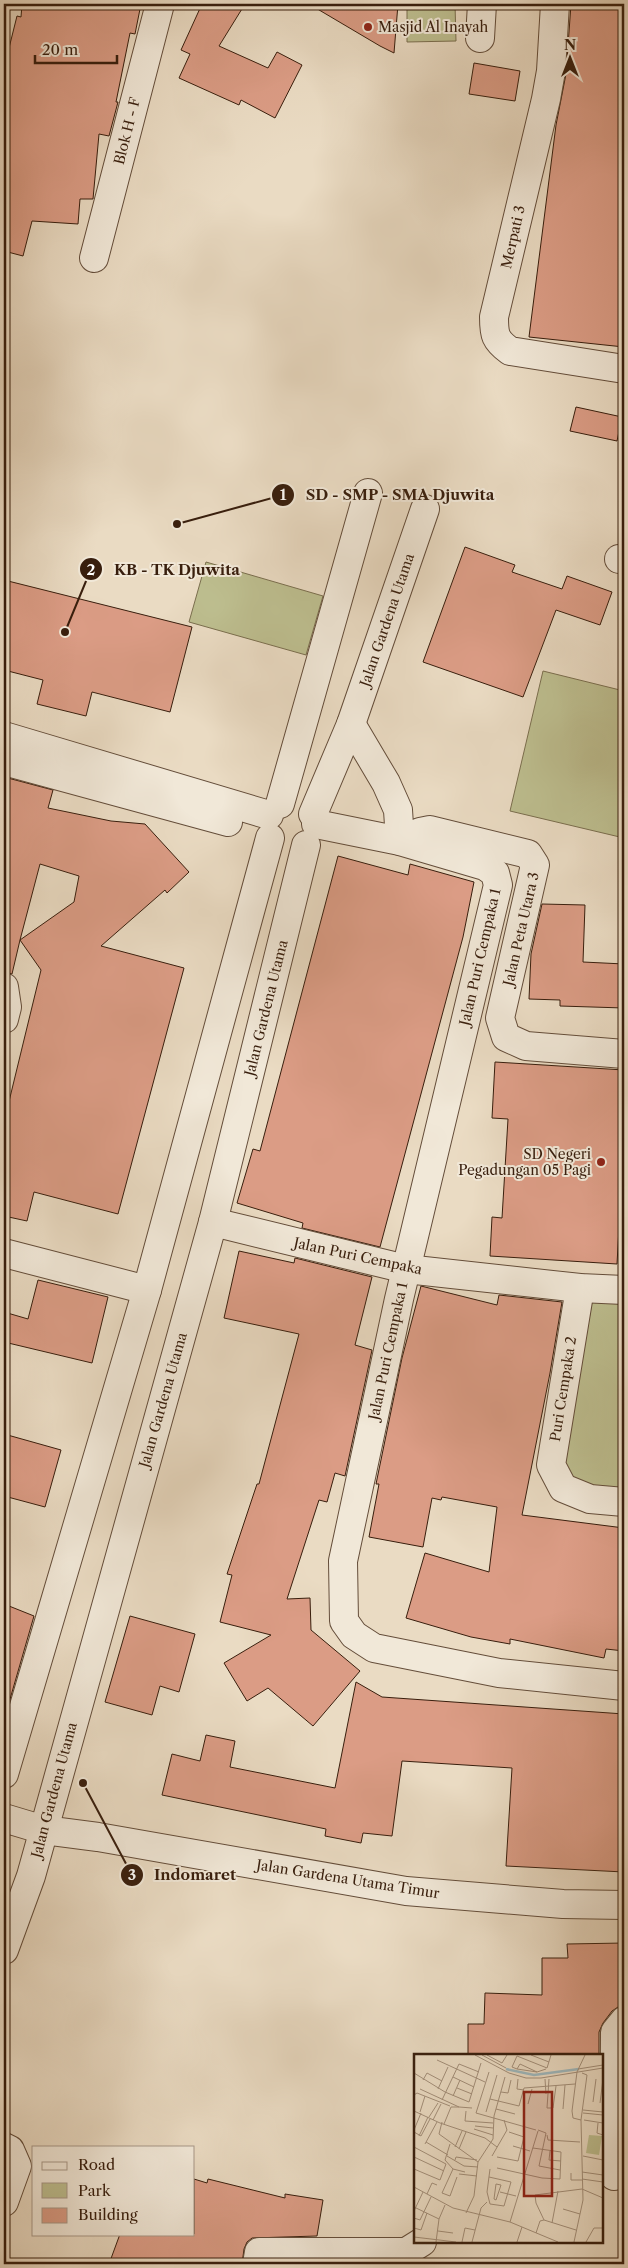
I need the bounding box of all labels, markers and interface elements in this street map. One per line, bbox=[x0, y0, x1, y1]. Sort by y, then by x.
place label: Masjid Al Inayah bbox=[378, 18, 489, 36]
marker: Masjid Al Inayah bbox=[362, 21, 374, 33]
scale bar bbox=[35, 32, 118, 64]
north arrow bbox=[546, 32, 596, 82]
text: N bbox=[564, 36, 576, 54]
text: 20 m bbox=[42, 40, 78, 59]
street label: Blok H - F bbox=[110, 95, 144, 167]
street label: Merpati 3 bbox=[497, 204, 529, 270]
callout: SD - SMP - SMA Djuwita bbox=[270, 480, 505, 510]
text: 1 bbox=[280, 485, 287, 504]
text: SD - SMP - SMA Djuwita bbox=[306, 485, 495, 504]
street label: Jalan Gardena Utama bbox=[355, 550, 418, 691]
callout: KB - TK Djuwita bbox=[79, 554, 250, 584]
text: 2 bbox=[87, 560, 96, 579]
text: KB - TK Djuwita bbox=[114, 560, 240, 579]
street label: Jalan Peta Utara 3 bbox=[499, 870, 543, 990]
street label: Jalan Puri Cempaka 1 bbox=[455, 887, 505, 1029]
street label: Jalan Gardena Utama bbox=[240, 937, 292, 1080]
place label: SD Negeri Pegadungan 05 Pagi bbox=[458, 1145, 591, 1179]
marker: SD Negeri Pegadungan 05 Pagi bbox=[595, 1156, 607, 1168]
street label: Jalan Puri Cempaka bbox=[290, 1233, 424, 1279]
street label: Jalan Puri Cempaka 1 bbox=[364, 1280, 411, 1423]
street label: Jalan Gardena Utama bbox=[135, 1330, 191, 1472]
street label: Puri Cempaka 2 bbox=[546, 1335, 580, 1443]
street label: Jalan Gardena Utama bbox=[27, 1720, 81, 1862]
street label: Jalan Gardena Utama Timur bbox=[253, 1855, 441, 1902]
callout: Indomaret bbox=[119, 1860, 246, 1890]
text: 3 bbox=[128, 1865, 136, 1884]
text: Indomaret bbox=[154, 1865, 236, 1884]
inset map bbox=[414, 2054, 603, 2243]
legend bbox=[32, 2146, 195, 2236]
text: Road bbox=[78, 2155, 115, 2174]
text: Park bbox=[78, 2181, 112, 2200]
text: Building bbox=[78, 2205, 138, 2224]

